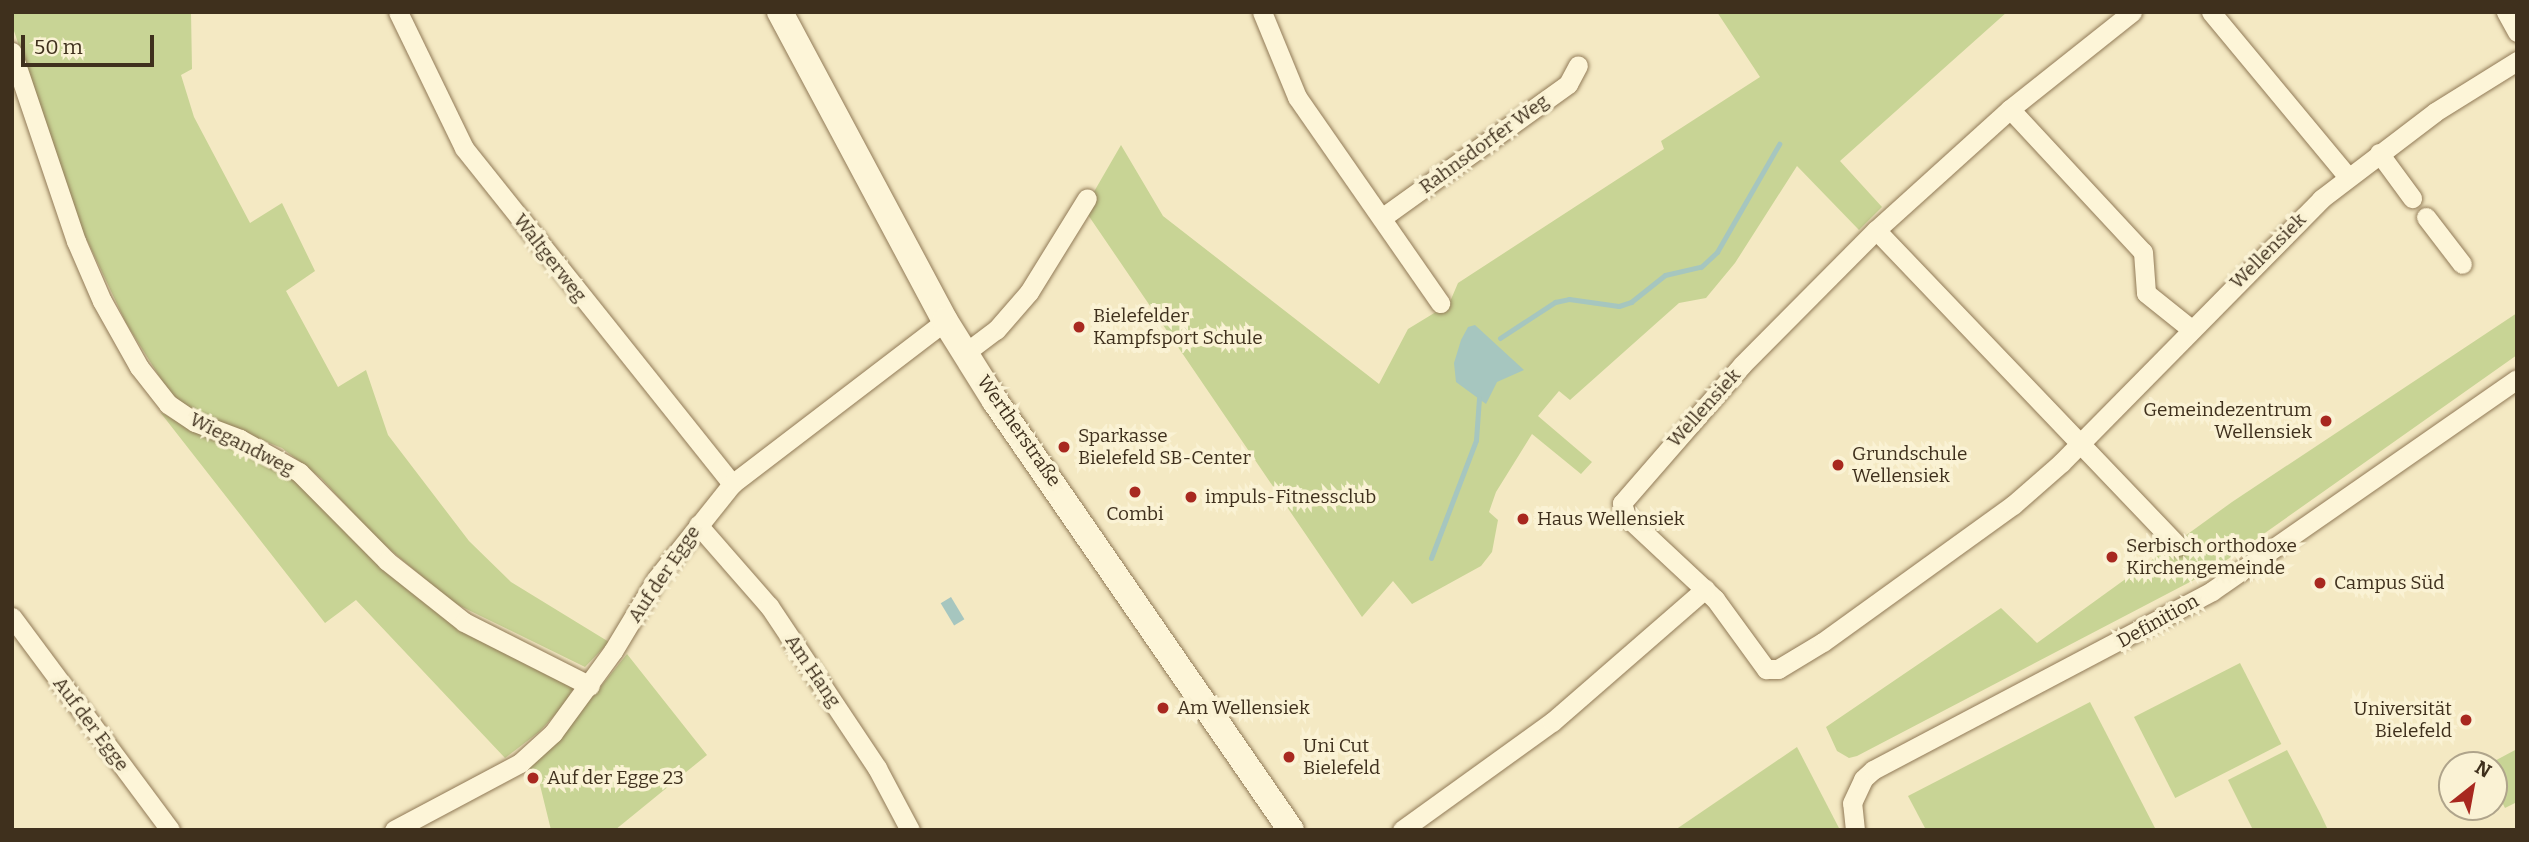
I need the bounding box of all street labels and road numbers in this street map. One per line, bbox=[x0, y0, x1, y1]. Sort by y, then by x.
street label: Rahnsdorfer Weg bbox=[1415, 90, 1553, 198]
street label: Wellensiek bbox=[2225, 208, 2311, 294]
street label: Waltgerweg bbox=[509, 209, 591, 307]
street label: Wellensiek bbox=[1663, 364, 1745, 452]
street label: Wertherstraße bbox=[972, 371, 1066, 491]
street label: Wiegandweg bbox=[186, 408, 298, 480]
street label: Auf der Egge bbox=[623, 521, 705, 627]
street label: Definition bbox=[2113, 589, 2203, 653]
street label: Am Hang bbox=[780, 630, 846, 712]
street label: Auf der Egge bbox=[48, 672, 134, 776]

